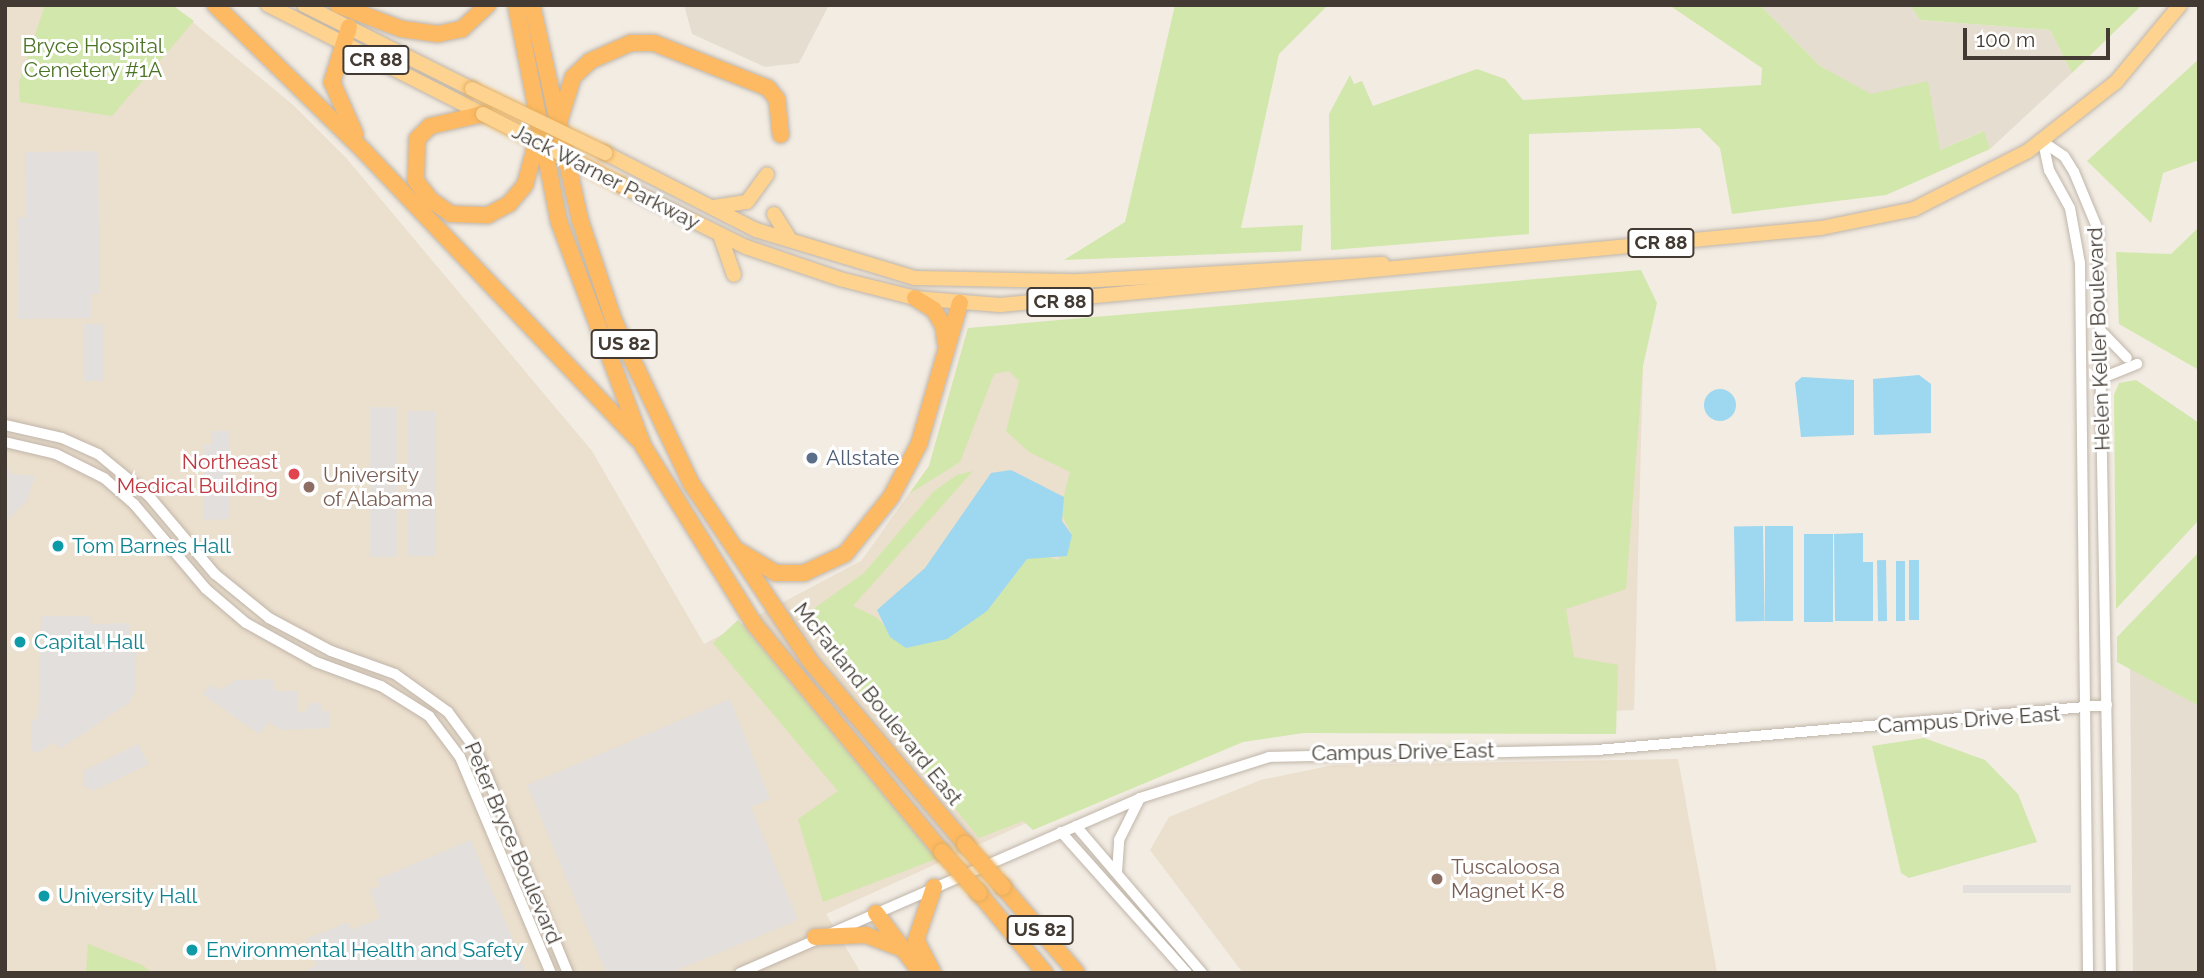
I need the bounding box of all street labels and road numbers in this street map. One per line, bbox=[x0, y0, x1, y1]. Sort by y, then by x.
road number: CR 88 bbox=[341, 44, 411, 76]
street label: Jack Warner Parkway bbox=[507, 118, 705, 236]
street label: Helen Keller Boulevard bbox=[2082, 227, 2116, 451]
road number: CR 88 bbox=[1626, 228, 1696, 258]
road number: CR 88 bbox=[1025, 286, 1095, 318]
road number: US 82 bbox=[589, 328, 659, 360]
street label: McFarland Boulevard East bbox=[789, 598, 967, 810]
street label: Campus Drive East bbox=[1877, 701, 2061, 739]
street label: Peter Bryce Boulevard bbox=[459, 738, 567, 948]
street label: Campus Drive East bbox=[1311, 738, 1495, 766]
road number: US 82 bbox=[1005, 914, 1075, 946]

